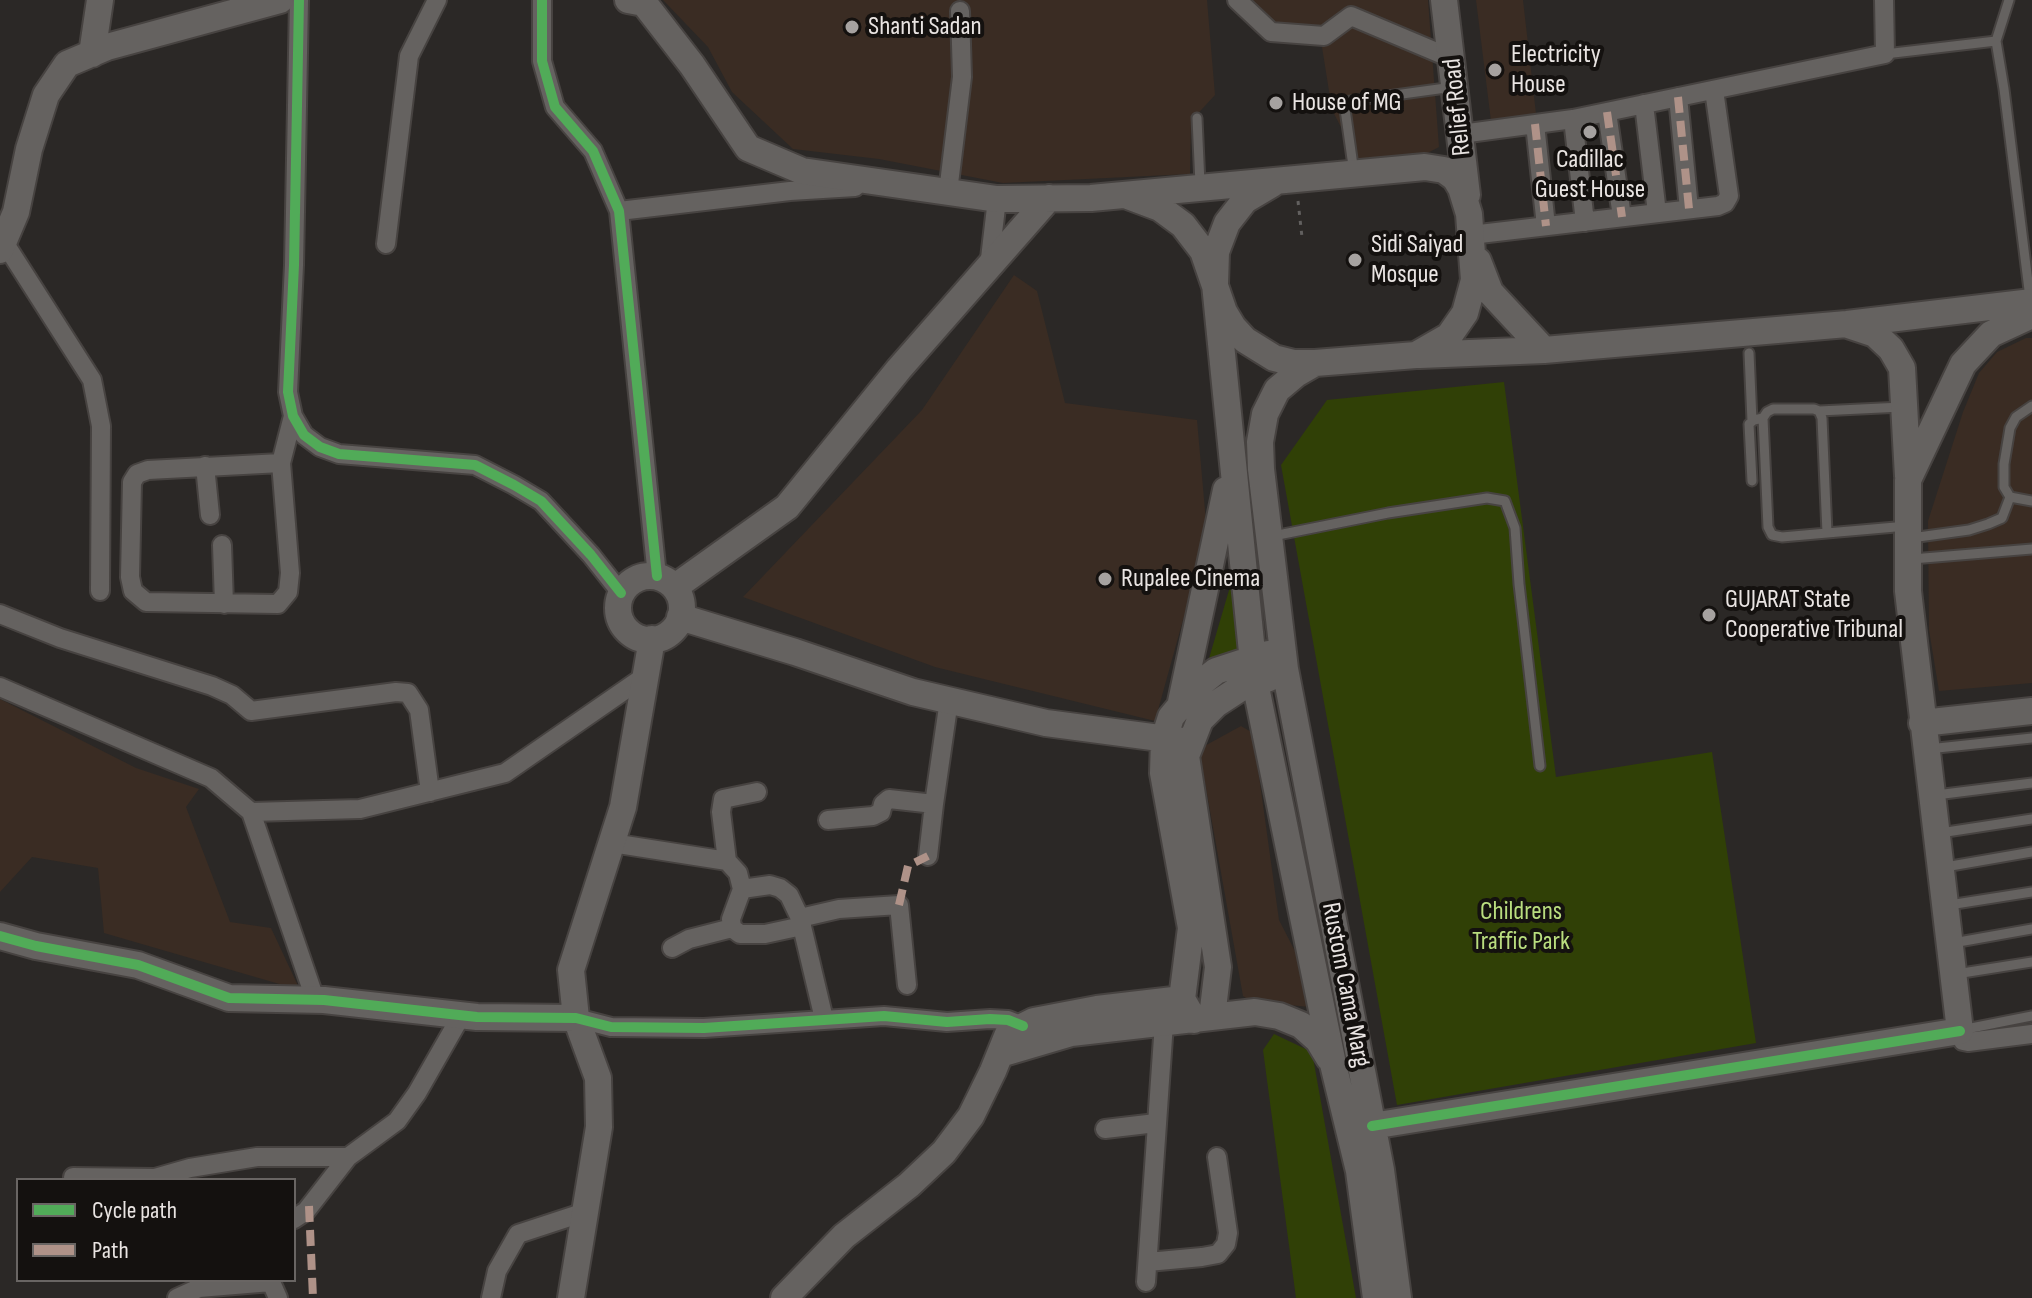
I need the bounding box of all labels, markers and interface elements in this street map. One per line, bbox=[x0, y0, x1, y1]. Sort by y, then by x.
place label: Shanti Sadan bbox=[868, 11, 982, 43]
marker: Shanti Sadan bbox=[843, 18, 861, 36]
place label: Electricity House bbox=[1511, 39, 1601, 100]
street label: Relief Road bbox=[1437, 57, 1479, 157]
marker: Electricity House bbox=[1486, 61, 1504, 79]
place label: House of MG bbox=[1292, 87, 1402, 119]
marker: House of MG bbox=[1267, 94, 1285, 112]
marker: Cadillac Guest House bbox=[1581, 123, 1599, 141]
place label: Cadillac Guest House bbox=[1535, 144, 1645, 206]
place label: Sidi Saiyad Mosque bbox=[1371, 229, 1463, 290]
marker: Sidi Saiyad Mosque bbox=[1346, 251, 1364, 269]
place label: Rupalee Cinema bbox=[1121, 563, 1260, 595]
marker: Rupalee Cinema bbox=[1096, 570, 1114, 588]
place label: GUJARAT State Cooperative Tribunal bbox=[1725, 584, 1903, 646]
marker: GUJARAT State Cooperative Tribunal bbox=[1700, 606, 1718, 624]
park label: Childrens Traffic Park bbox=[1472, 896, 1570, 958]
street label: Rustom Cama Marg bbox=[1314, 900, 1376, 1070]
legend bbox=[16, 1178, 296, 1282]
text: Cycle path bbox=[92, 1196, 177, 1225]
text: Path bbox=[92, 1236, 129, 1265]

